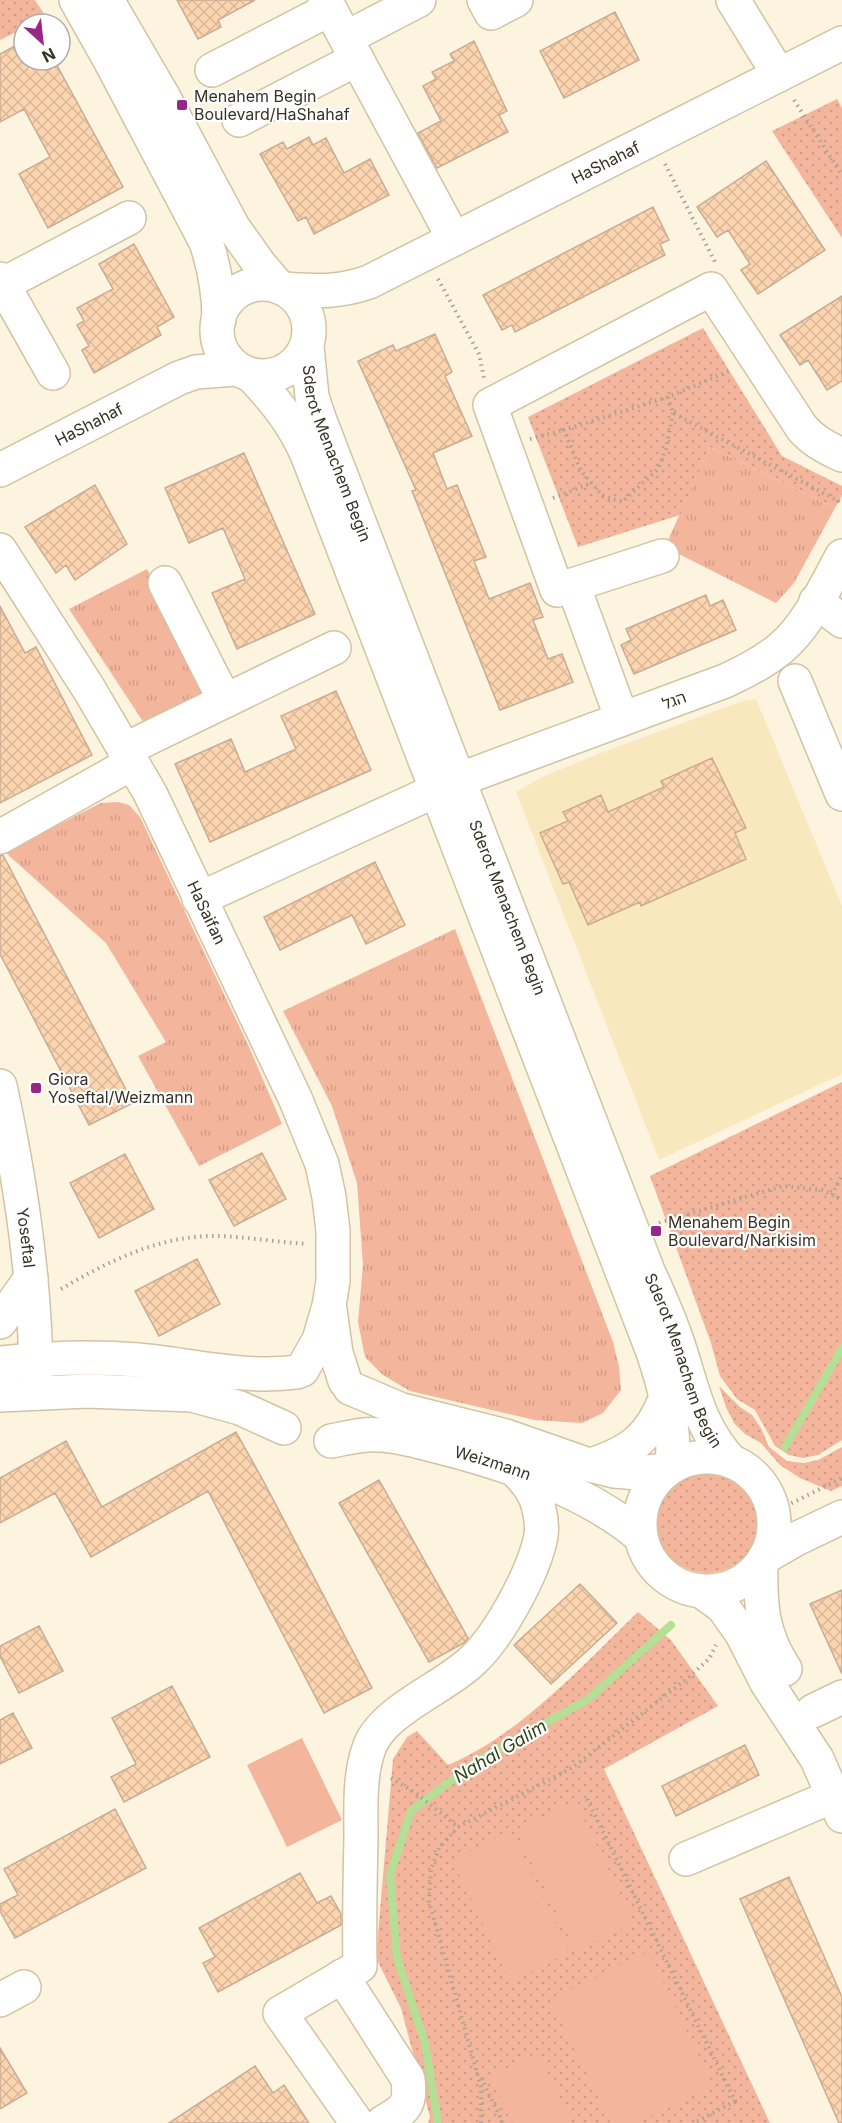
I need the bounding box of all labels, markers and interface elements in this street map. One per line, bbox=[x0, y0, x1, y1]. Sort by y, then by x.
north arrow bbox=[12, 12, 72, 72]
text: N bbox=[39, 44, 59, 67]
place label: Menahem Begin Boulevard/HaShahaf bbox=[194, 86, 350, 124]
marker: Menahem Begin Boulevard/HaShahaf bbox=[175, 98, 189, 112]
street label: HaShahaf bbox=[568, 137, 643, 188]
street label: Sderot Menachem Begin bbox=[299, 364, 376, 544]
street label: HaShahaf bbox=[51, 398, 126, 450]
street label: הגל bbox=[659, 686, 689, 714]
street label: Sderot Menachem Begin bbox=[465, 817, 551, 998]
street label: HaSaifan bbox=[183, 878, 230, 948]
place label: Giora Yoseftal/Weizmann bbox=[48, 1069, 193, 1107]
marker: Giora Yoseftal/Weizmann bbox=[29, 1081, 43, 1095]
street label: Yoseftal bbox=[13, 1206, 40, 1269]
place label: Menahem Begin Boulevard/Narkisim bbox=[668, 1212, 816, 1250]
marker: Menahem Begin Boulevard/Narkisim bbox=[649, 1224, 663, 1238]
street label: Sderot Menachem Begin bbox=[640, 1270, 727, 1452]
street label: Weizmann bbox=[452, 1441, 534, 1484]
water label: Nahal Galim bbox=[450, 1715, 550, 1787]

